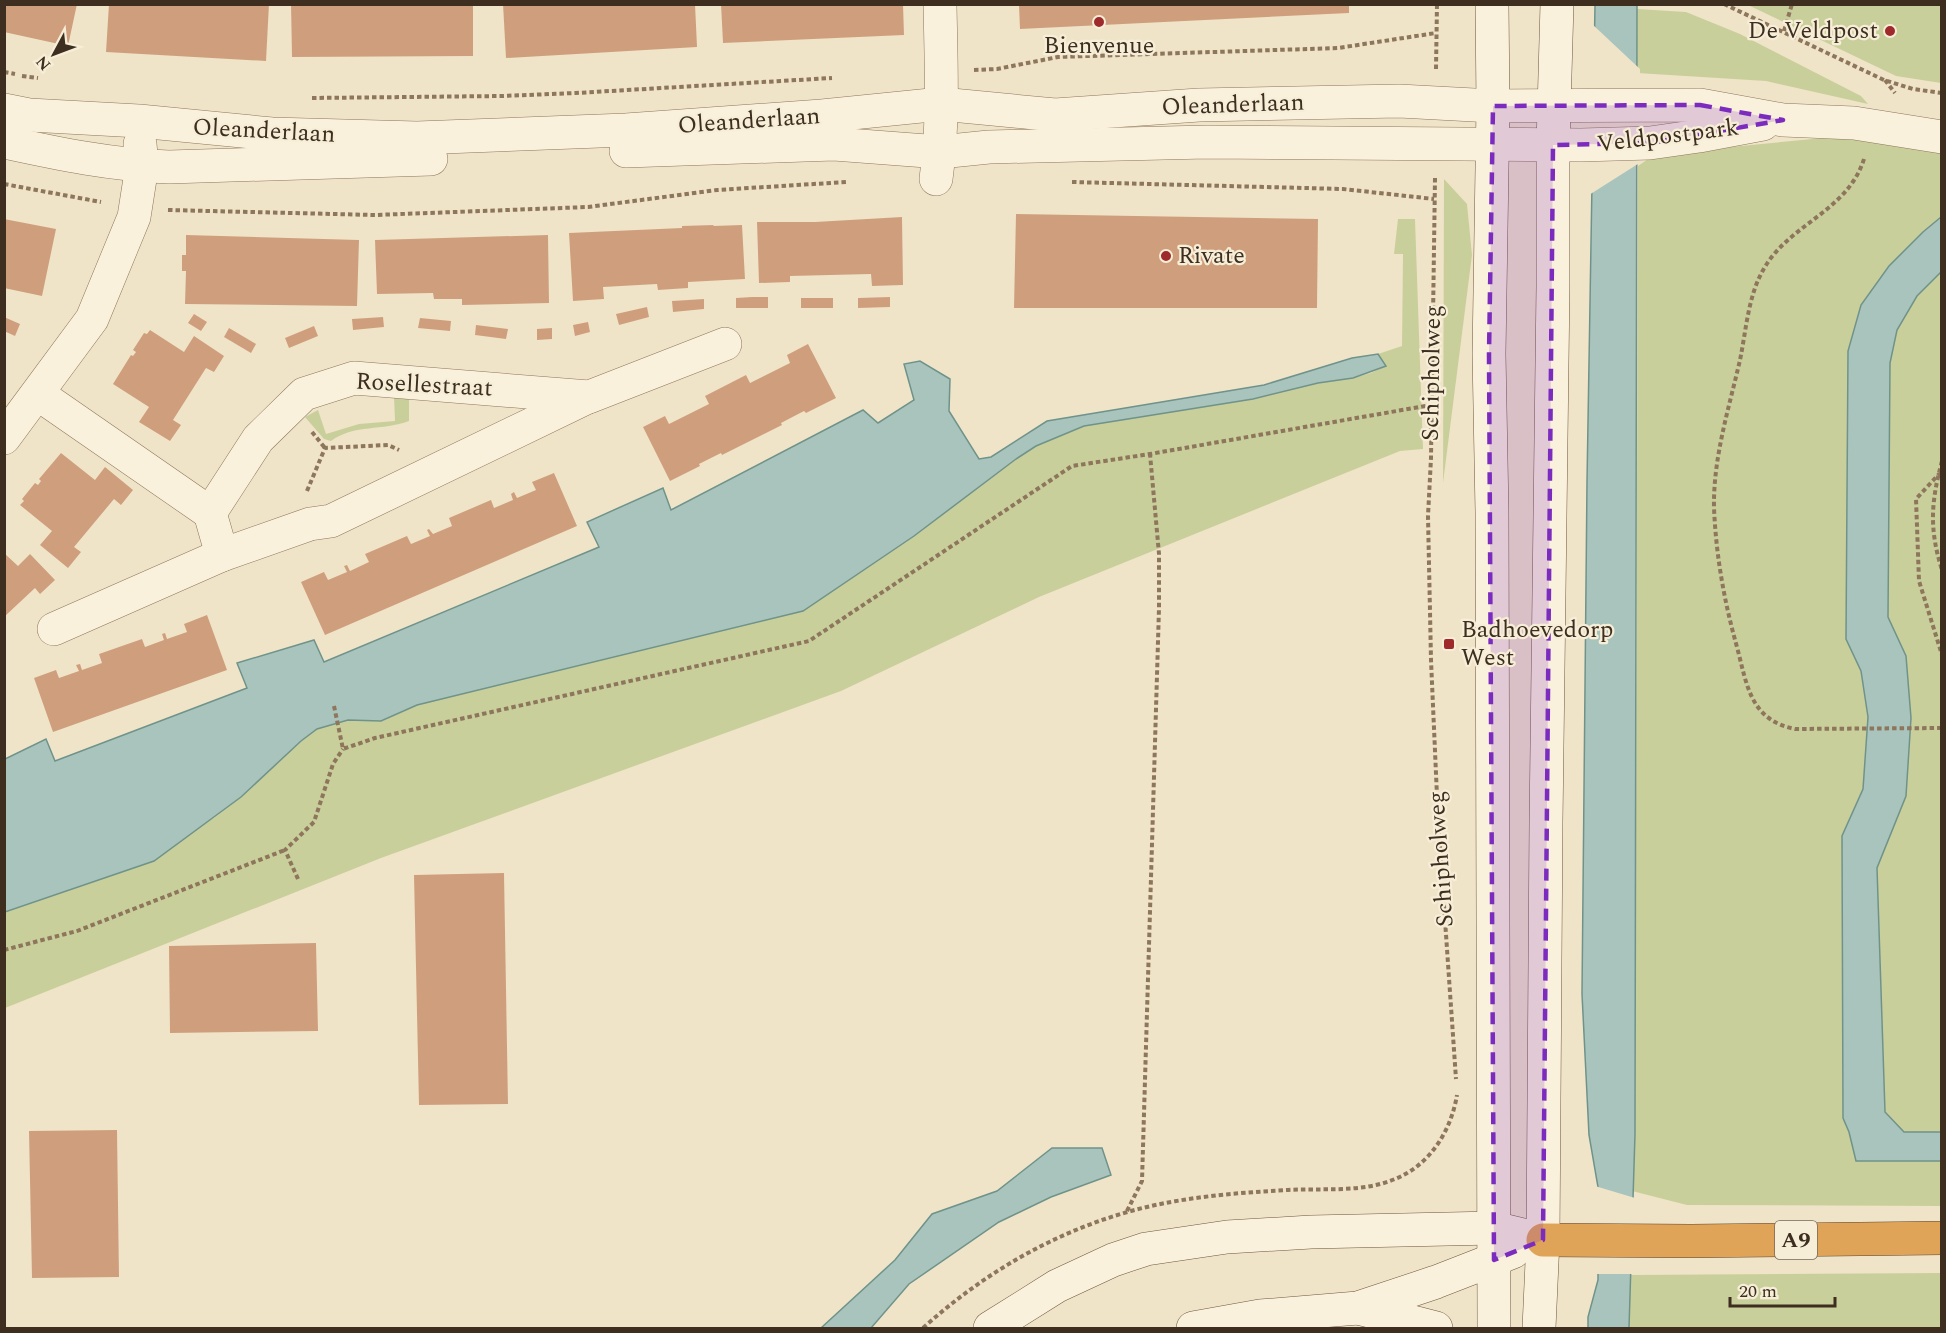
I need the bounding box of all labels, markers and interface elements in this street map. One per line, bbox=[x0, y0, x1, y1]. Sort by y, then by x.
place label: De Veldpost bbox=[1748, 13, 1878, 49]
marker: Bienvenue bbox=[1092, 15, 1106, 29]
north arrow bbox=[24, 24, 84, 84]
marker: De Veldpost bbox=[1883, 24, 1897, 38]
place label: Bienvenue bbox=[1044, 28, 1154, 64]
text: N bbox=[30, 50, 57, 76]
street label: Oleanderlaan bbox=[1161, 85, 1305, 125]
street label: Oleanderlaan bbox=[676, 98, 822, 144]
street label: Oleanderlaan bbox=[192, 109, 336, 153]
street label: Veldpostpark bbox=[1595, 109, 1741, 163]
place label: Rivate bbox=[1178, 238, 1245, 274]
marker: Rivate bbox=[1159, 249, 1173, 263]
street label: Schipholweg bbox=[1413, 304, 1451, 442]
street label: Rosellestraat bbox=[355, 363, 493, 407]
place label: Badhoevedorp West bbox=[1461, 612, 1613, 676]
marker: Badhoevedorp West bbox=[1442, 637, 1456, 651]
street label: Schipholweg bbox=[1418, 790, 1464, 928]
road number: A9 bbox=[1775, 1221, 1817, 1259]
scale bar bbox=[1730, 1270, 1835, 1308]
text: 20 m bbox=[1739, 1278, 1777, 1305]

